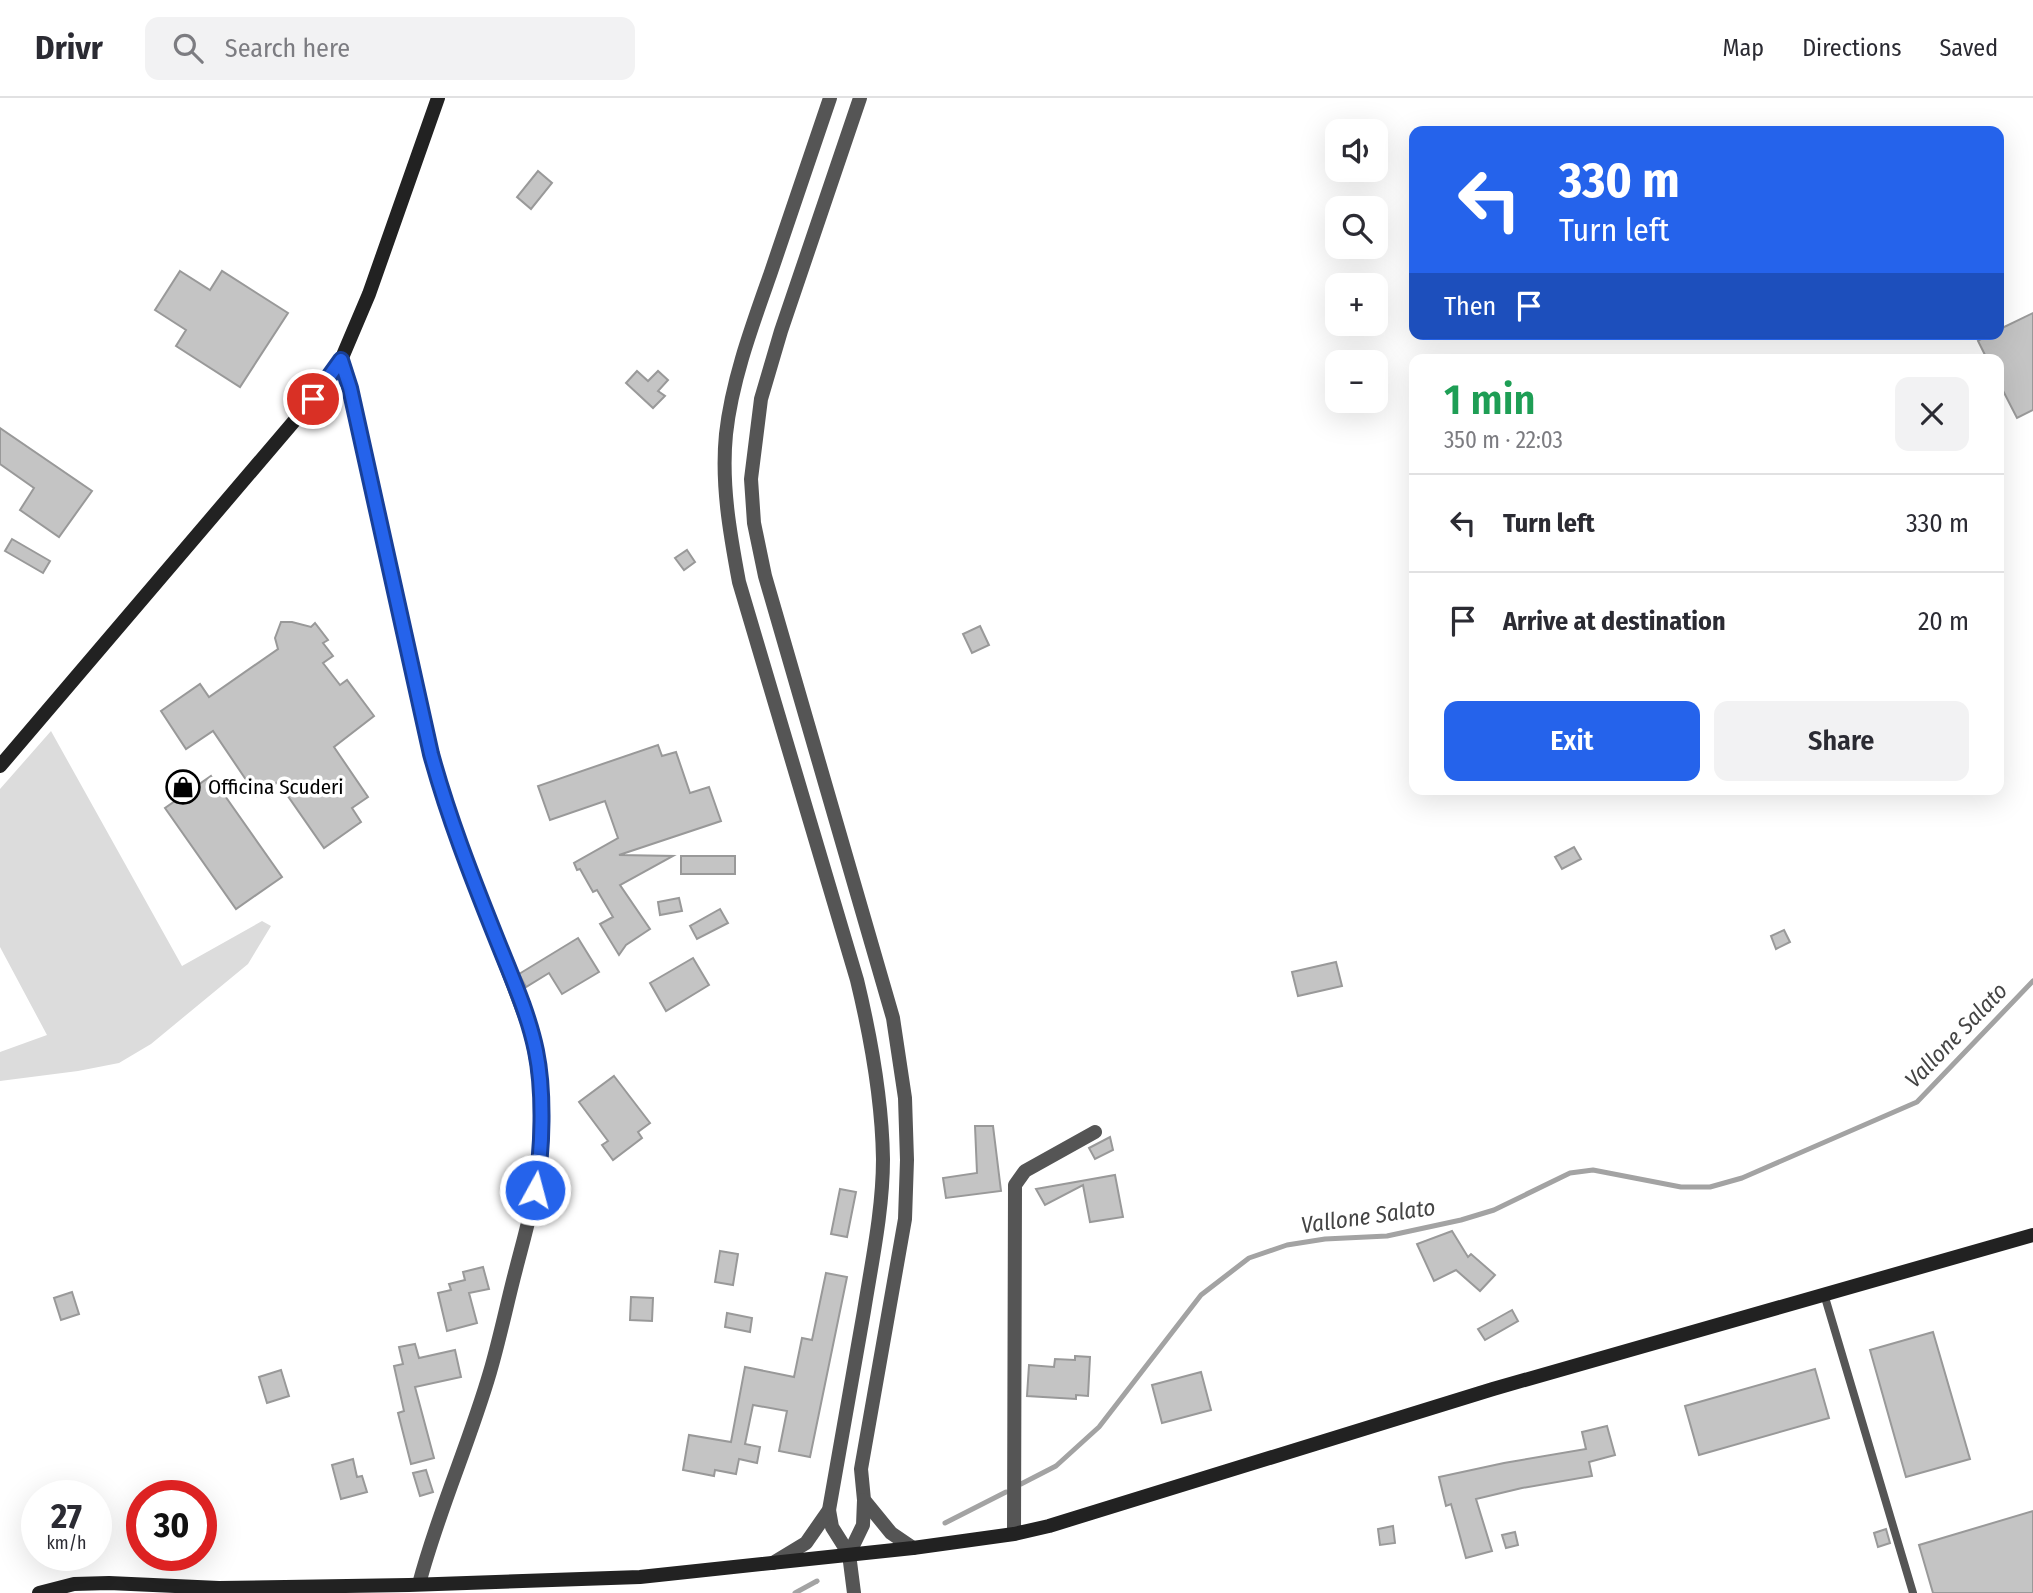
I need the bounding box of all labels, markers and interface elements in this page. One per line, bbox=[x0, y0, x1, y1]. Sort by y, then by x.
search box bbox=[145, 17, 635, 80]
text: Drivr bbox=[35, 28, 103, 68]
icon: search bbox=[169, 29, 207, 67]
text: Search here bbox=[225, 33, 350, 64]
text: Map bbox=[1723, 34, 1764, 62]
text: Directions bbox=[1802, 34, 1901, 62]
text: Saved bbox=[1939, 34, 1998, 62]
map controls bbox=[1325, 119, 1388, 413]
button: sound bbox=[1325, 119, 1388, 182]
text: 330 m bbox=[1559, 151, 1680, 210]
icon: left bbox=[1444, 154, 1535, 245]
button: search bbox=[1325, 196, 1388, 259]
text: Turn left bbox=[1559, 211, 1669, 249]
button: + bbox=[1325, 273, 1388, 336]
icon: arrive bbox=[1510, 287, 1548, 325]
text: Then bbox=[1444, 291, 1496, 322]
button: − bbox=[1325, 350, 1388, 413]
pin bbox=[283, 369, 343, 429]
text: 1 min bbox=[1444, 375, 1535, 425]
button: close bbox=[1895, 377, 1969, 451]
icon: arrive bbox=[294, 380, 332, 418]
text: 350 m · 22:03 bbox=[1444, 426, 1563, 454]
icon: left bbox=[1444, 504, 1482, 542]
text: Turn left bbox=[1503, 508, 1595, 539]
text: 330 m bbox=[1906, 508, 1969, 539]
icon: arrive bbox=[1444, 602, 1482, 640]
text: Arrive at destination bbox=[1503, 606, 1726, 637]
text: 20 m bbox=[1918, 606, 1969, 637]
button: Exit bbox=[1444, 701, 1700, 781]
button: Share bbox=[1714, 701, 1969, 781]
shop icon: Officina Scuderi bbox=[164, 768, 202, 806]
place label: Officina Scuderi bbox=[208, 774, 344, 800]
water label: Vallone Salato bbox=[1899, 977, 2013, 1093]
position arrow bbox=[498, 1153, 572, 1227]
water label: Vallone Salato bbox=[1299, 1193, 1437, 1239]
speed limit sign: 30 bbox=[126, 1480, 217, 1571]
text: 27 bbox=[51, 1495, 82, 1537]
text: km/h bbox=[46, 1532, 87, 1554]

